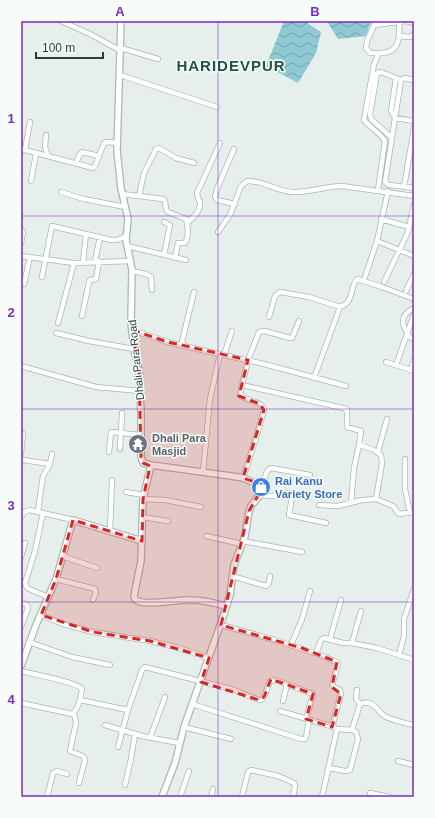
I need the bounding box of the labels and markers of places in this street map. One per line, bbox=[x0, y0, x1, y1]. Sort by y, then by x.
place label: Dhali Para Masjid bbox=[152, 432, 207, 457]
temple icon: Dhali Para Masjid bbox=[127, 433, 149, 455]
place label: Rai Kanu Variety Store bbox=[275, 475, 342, 500]
shop icon: Rai Kanu Variety Store bbox=[250, 476, 272, 498]

